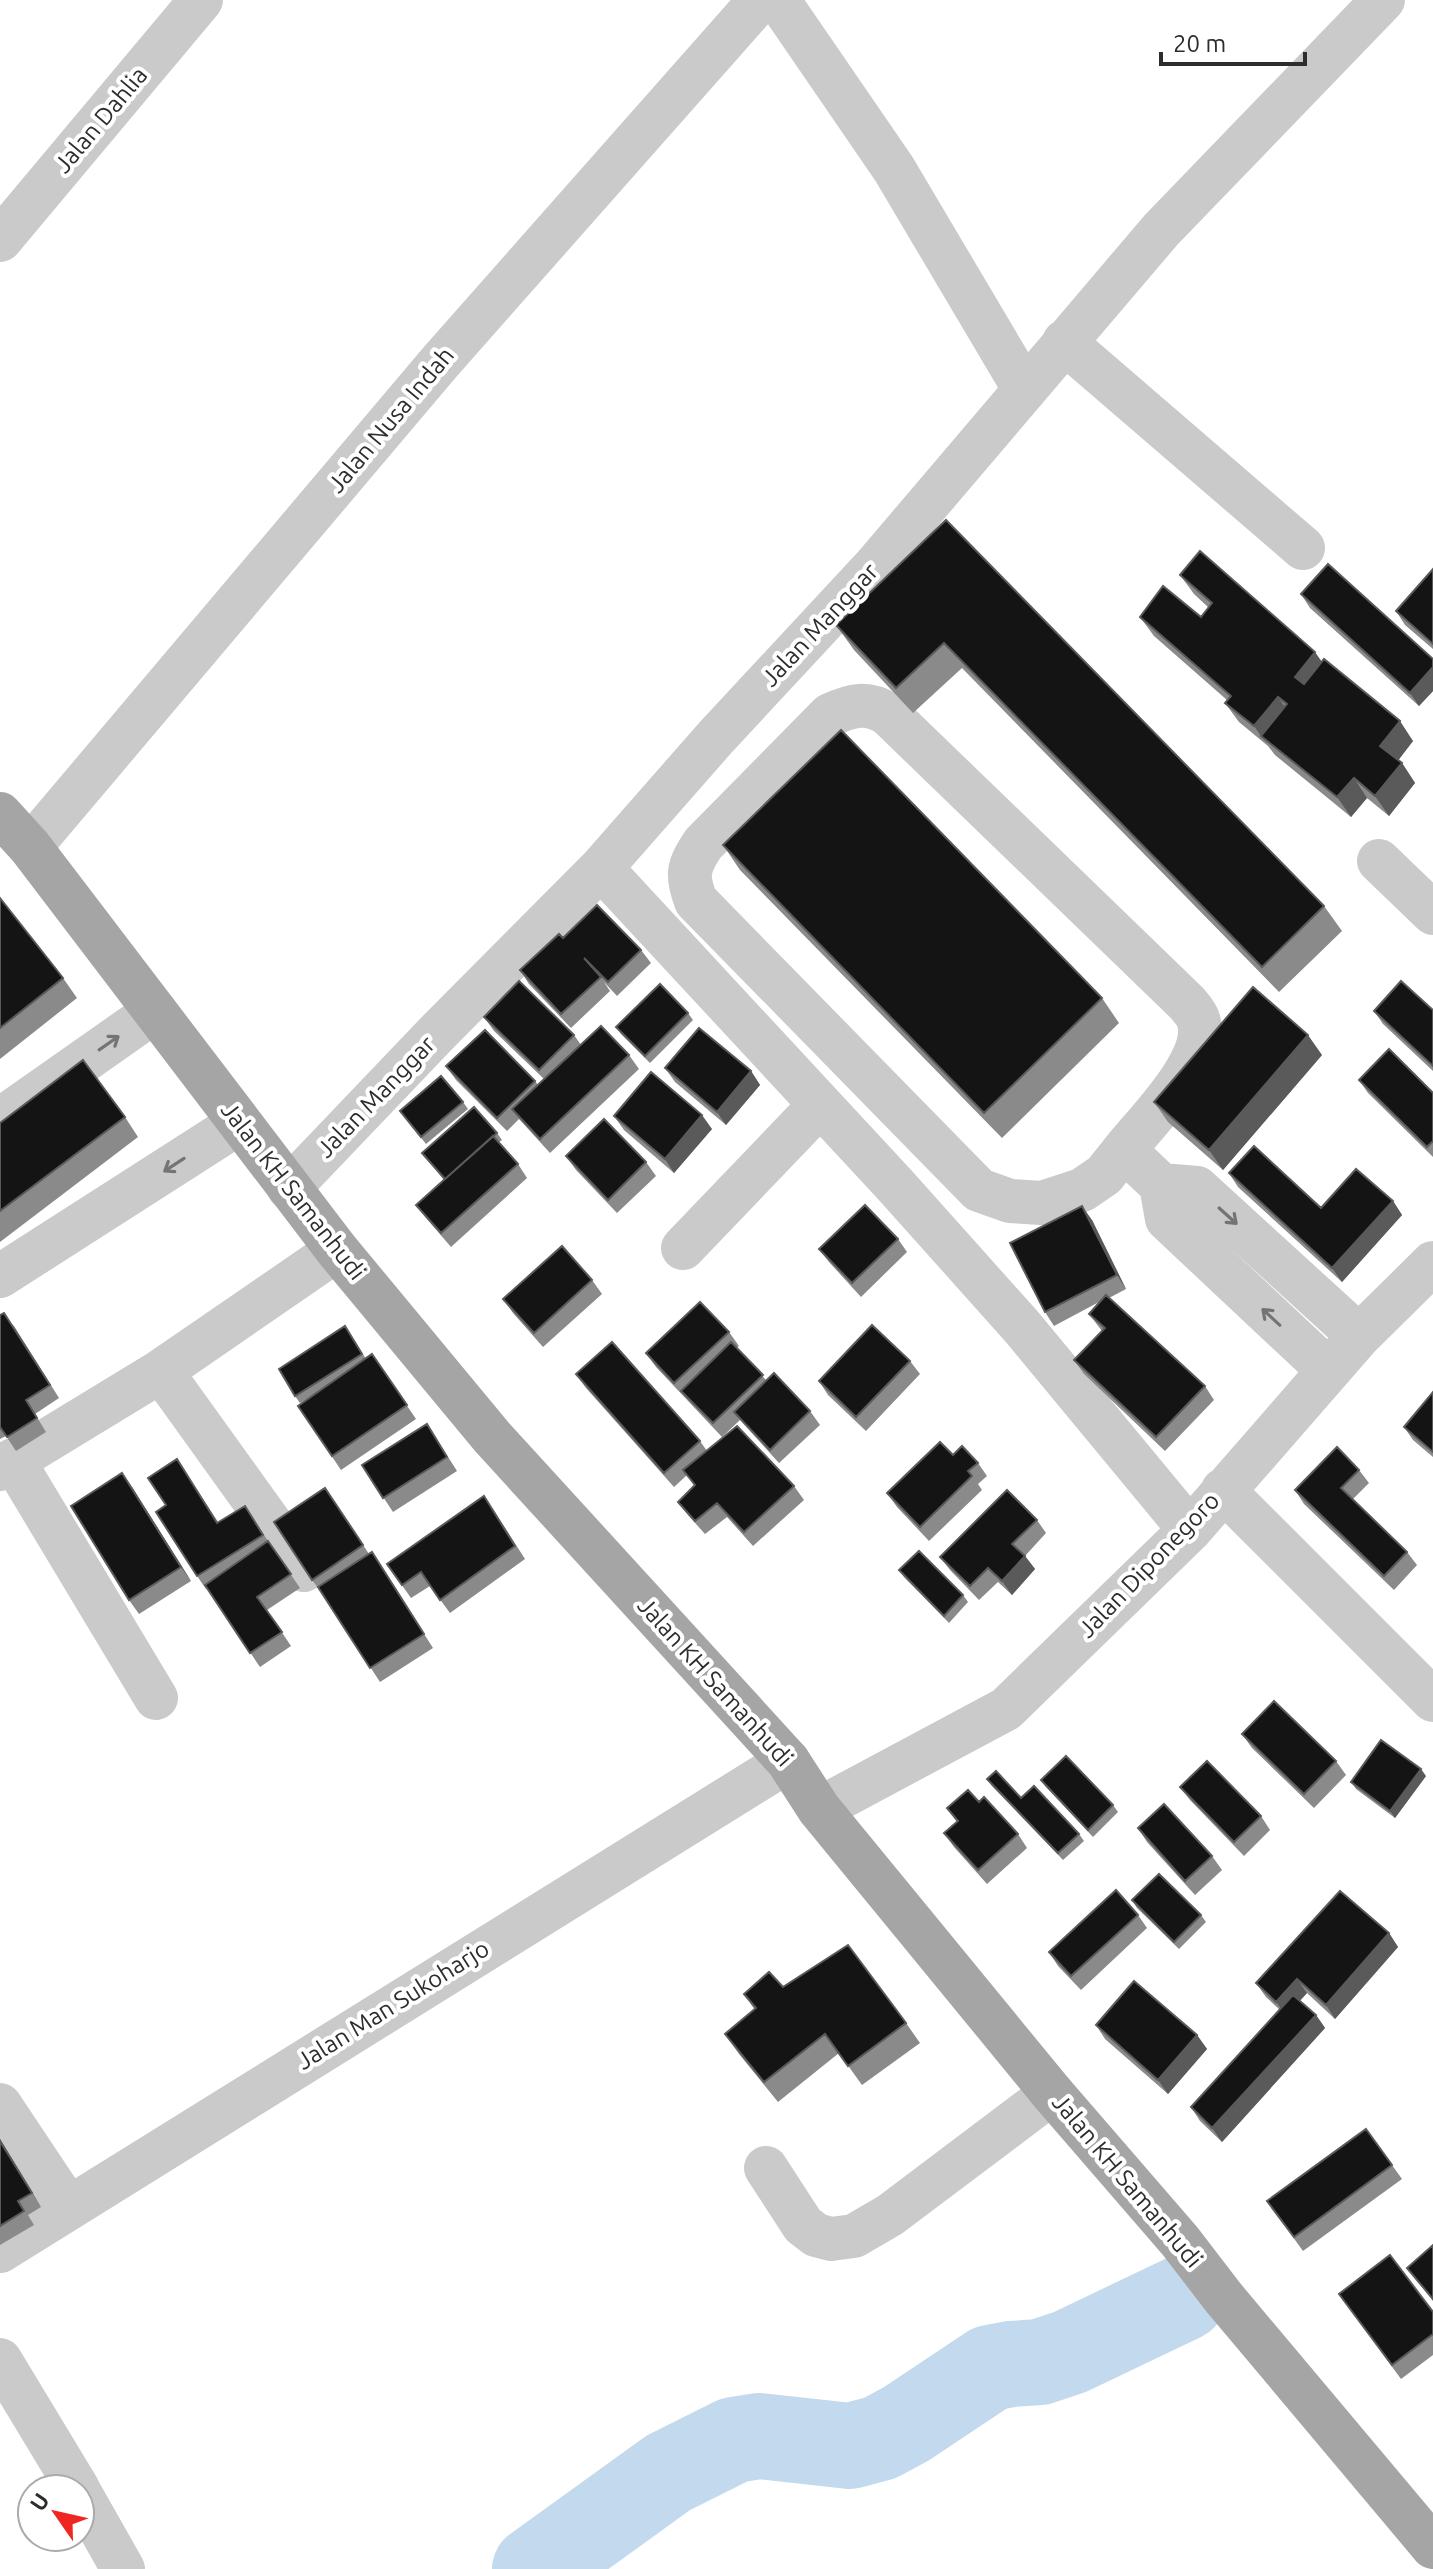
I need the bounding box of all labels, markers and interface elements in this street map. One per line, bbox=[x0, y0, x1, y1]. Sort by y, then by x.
scale bar bbox=[1161, 16, 1305, 66]
text: 20 m bbox=[1173, 30, 1226, 57]
street label: Jalan Dahlia bbox=[49, 61, 153, 178]
street label: Jalan Nusa Indah bbox=[322, 342, 459, 498]
street label: Jalan Manggar bbox=[756, 558, 883, 692]
street label: Jalan Manggar bbox=[311, 1030, 440, 1163]
one-way arrow bbox=[98, 1035, 120, 1051]
street label: Jalan KH Samanhudi bbox=[216, 1097, 371, 1285]
one-way arrow bbox=[163, 1157, 185, 1173]
one-way arrow bbox=[1217, 1207, 1237, 1225]
one-way arrow bbox=[1262, 1308, 1281, 1327]
street label: Jalan Diponegoro bbox=[1073, 1487, 1225, 1643]
street label: Jalan KH Samanhudi bbox=[632, 1592, 798, 1772]
street label: Jalan Man Sukoharjo bbox=[292, 1934, 494, 2075]
street label: Jalan KH Samanhudi bbox=[1047, 2089, 1208, 2273]
north arrow bbox=[16, 2473, 96, 2553]
text: U bbox=[24, 2488, 54, 2515]

